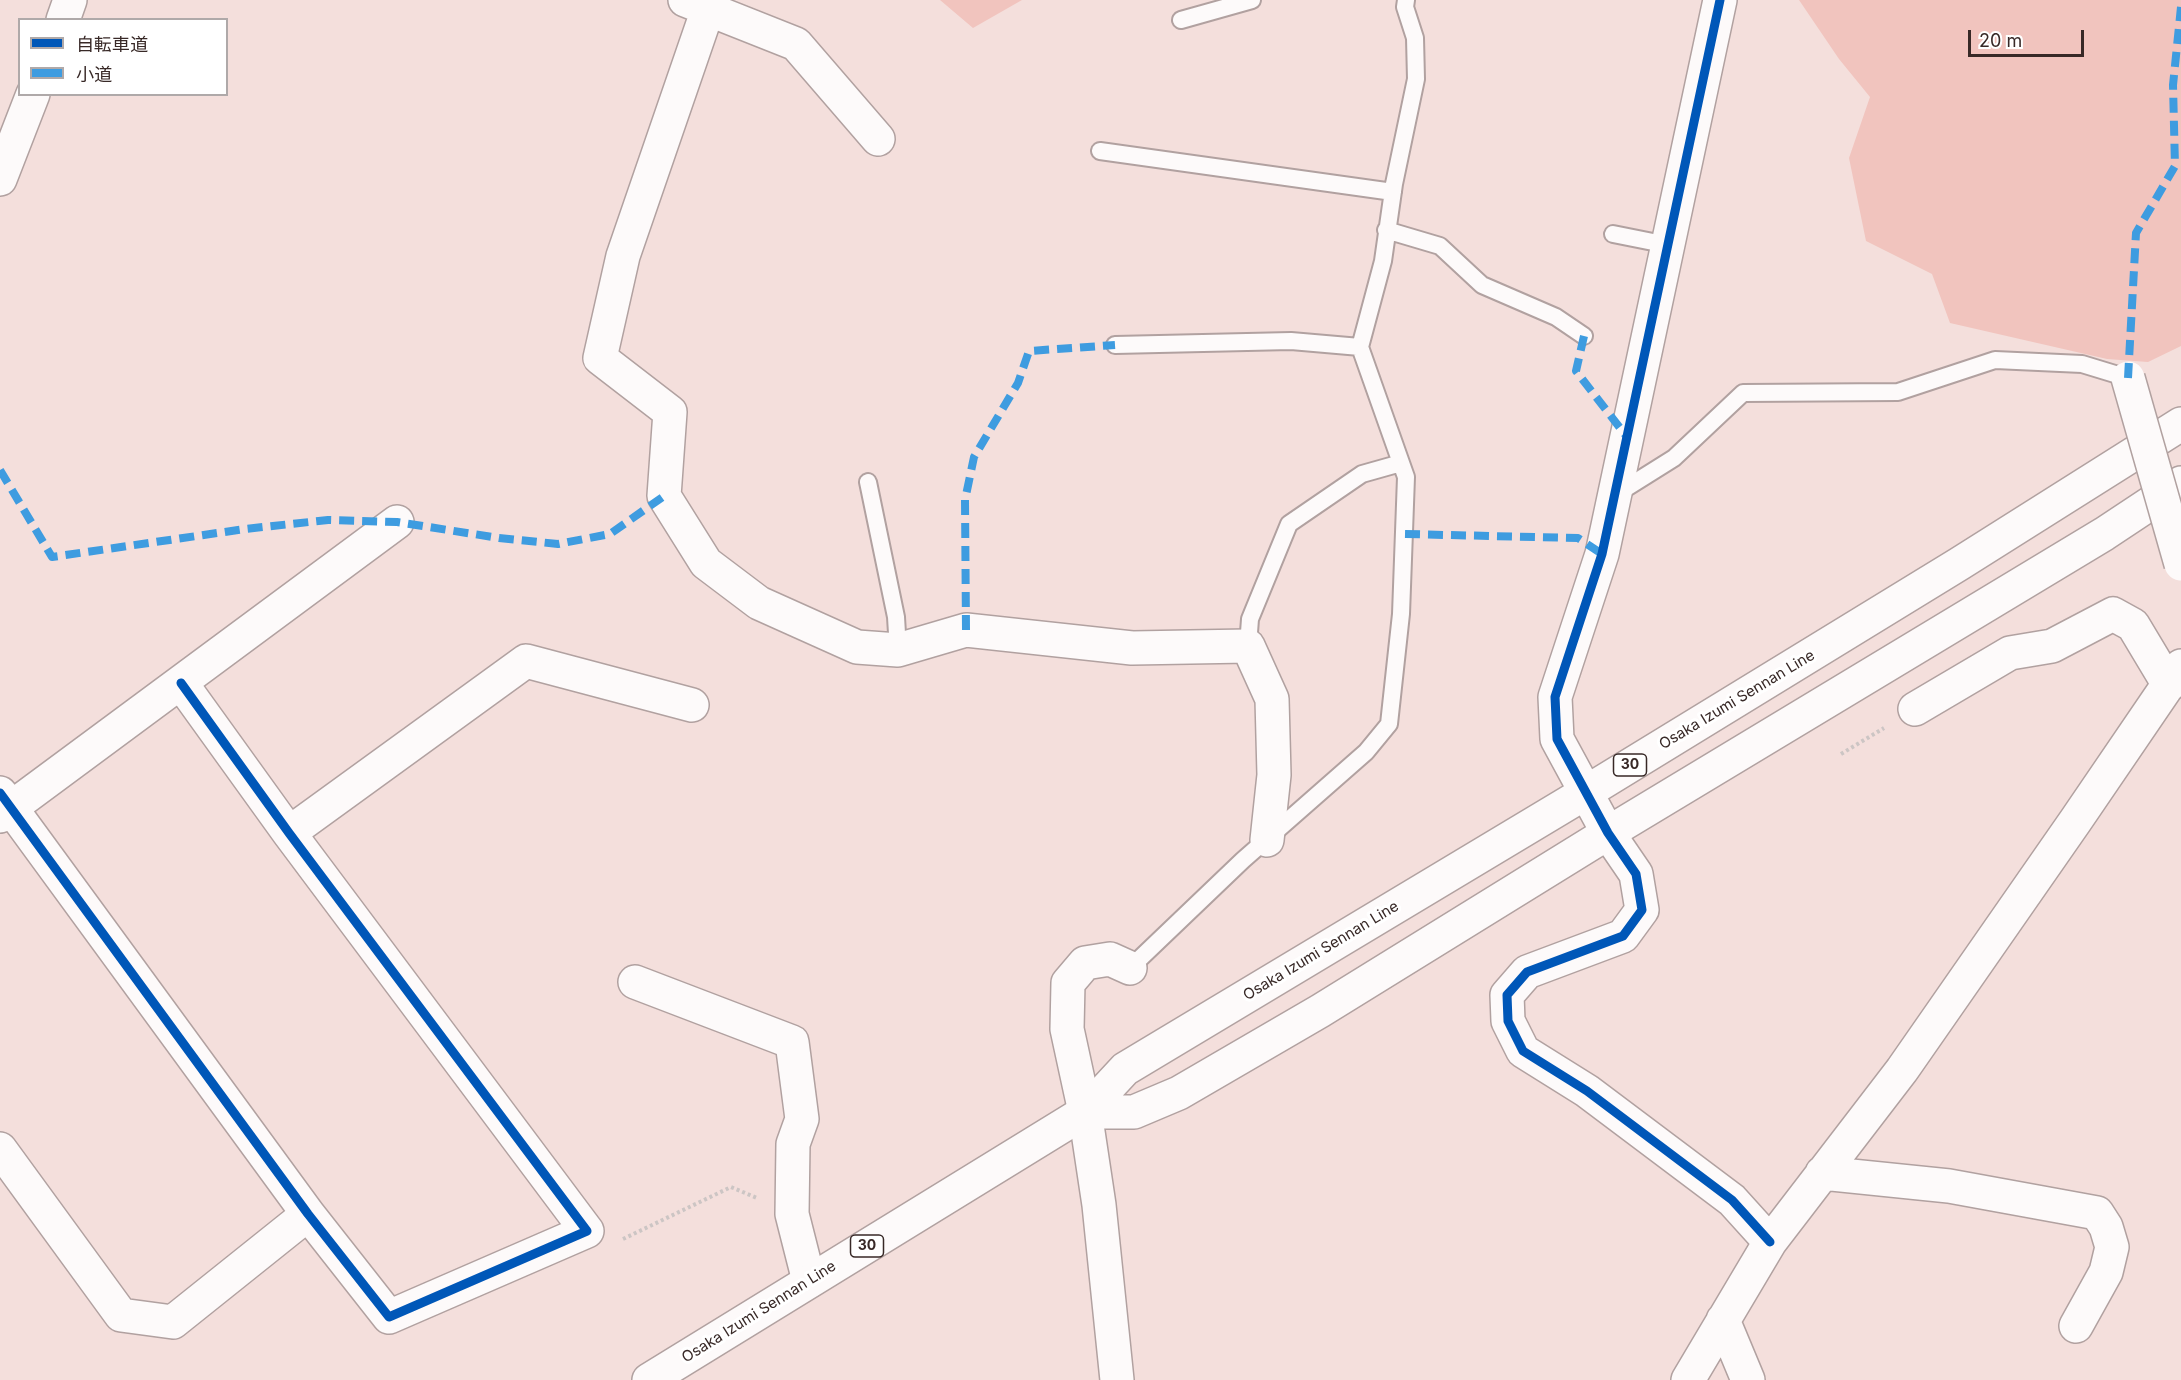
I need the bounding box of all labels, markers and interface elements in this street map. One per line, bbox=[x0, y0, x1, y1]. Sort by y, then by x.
legend bbox=[18, 18, 228, 96]
scale bar bbox=[1971, 18, 2086, 56]
text: 20 m bbox=[1979, 30, 2022, 51]
text: 自転車道 bbox=[76, 34, 148, 55]
text: 小道 bbox=[76, 64, 112, 85]
street label: Osaka Izumi Sennan Line bbox=[1656, 646, 1818, 754]
road number: 30 bbox=[1614, 754, 1646, 776]
street label: Osaka Izumi Sennan Line bbox=[1240, 897, 1402, 1005]
road number: 30 bbox=[850, 1235, 884, 1257]
street label: Osaka Izumi Sennan Line bbox=[679, 1257, 839, 1367]

